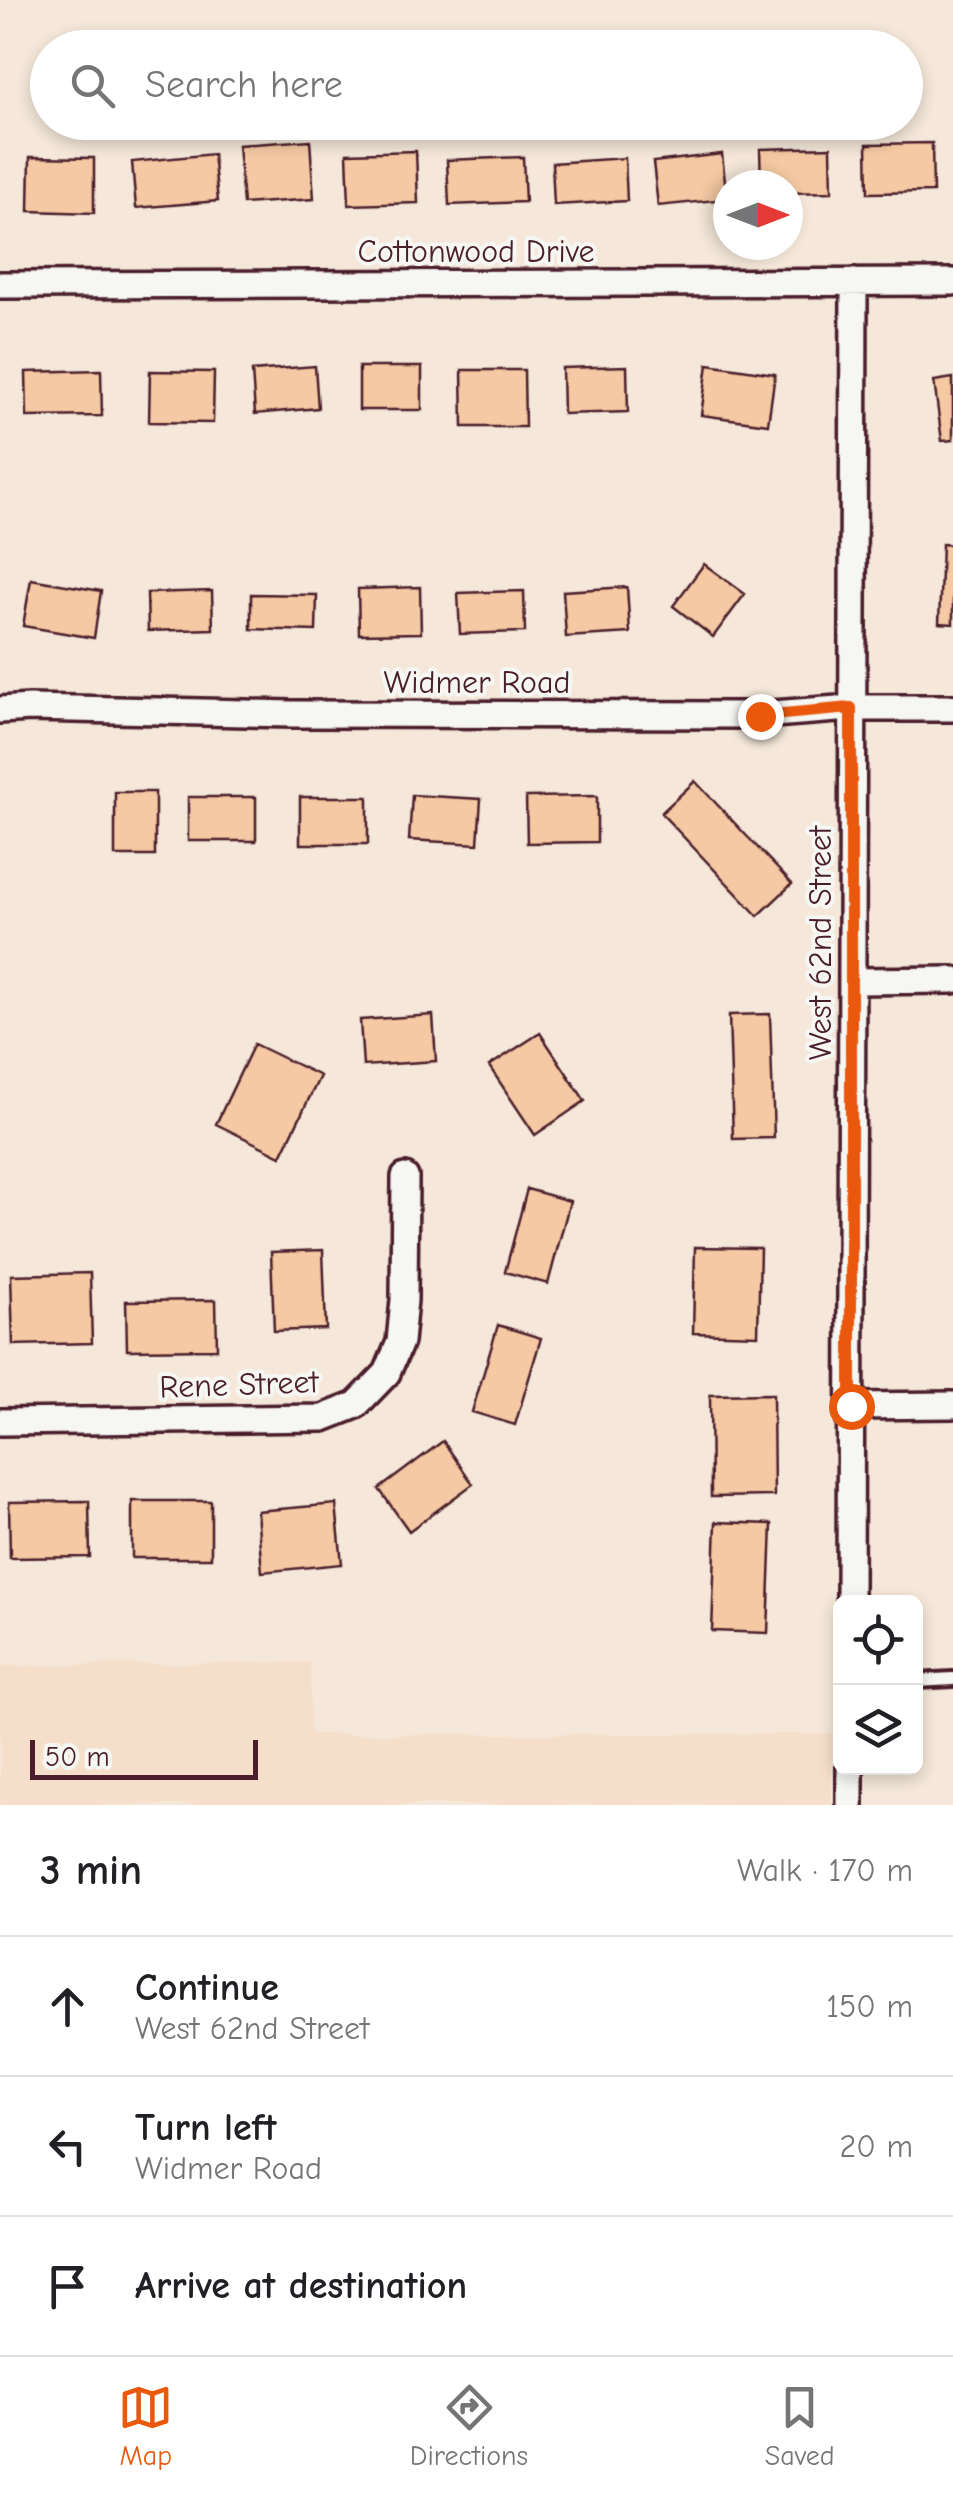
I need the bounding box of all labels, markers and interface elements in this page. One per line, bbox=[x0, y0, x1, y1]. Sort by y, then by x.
search box bbox=[30, 30, 923, 140]
icon: search bbox=[65, 58, 120, 113]
text: Search here bbox=[145, 63, 343, 107]
north arrow bbox=[713, 170, 803, 260]
street label: Cottonwood Drive bbox=[357, 233, 595, 270]
street label: Widmer Road bbox=[384, 664, 570, 701]
route end bbox=[738, 694, 784, 740]
street label: West 62nd Street bbox=[802, 825, 839, 1060]
street label: Rene Street bbox=[159, 1363, 320, 1406]
route start bbox=[829, 1384, 875, 1430]
map controls bbox=[833, 1595, 923, 1775]
button: locate bbox=[833, 1595, 923, 1685]
button: layers bbox=[833, 1685, 923, 1775]
scale bar bbox=[30, 1735, 258, 1780]
text: 50 m bbox=[45, 1741, 110, 1773]
text: 3 min bbox=[40, 1846, 142, 1895]
text: Walk · 170 m bbox=[737, 1852, 913, 1889]
text: Continue bbox=[135, 1966, 279, 2010]
icon: ahead bbox=[40, 1979, 95, 2034]
text: 150 m bbox=[826, 1988, 913, 2025]
text: West 62nd Street bbox=[135, 2010, 369, 2047]
text: Turn left bbox=[135, 2106, 276, 2150]
icon: left bbox=[40, 2119, 95, 2174]
text: 20 m bbox=[840, 2128, 913, 2165]
text: Widmer Road bbox=[135, 2150, 322, 2187]
icon: arrive bbox=[40, 2259, 95, 2314]
text: Arrive at destination bbox=[135, 2264, 467, 2308]
tab: Map bbox=[118, 2380, 173, 2472]
tab: Directions bbox=[410, 2380, 528, 2472]
tab: Saved bbox=[765, 2380, 835, 2472]

